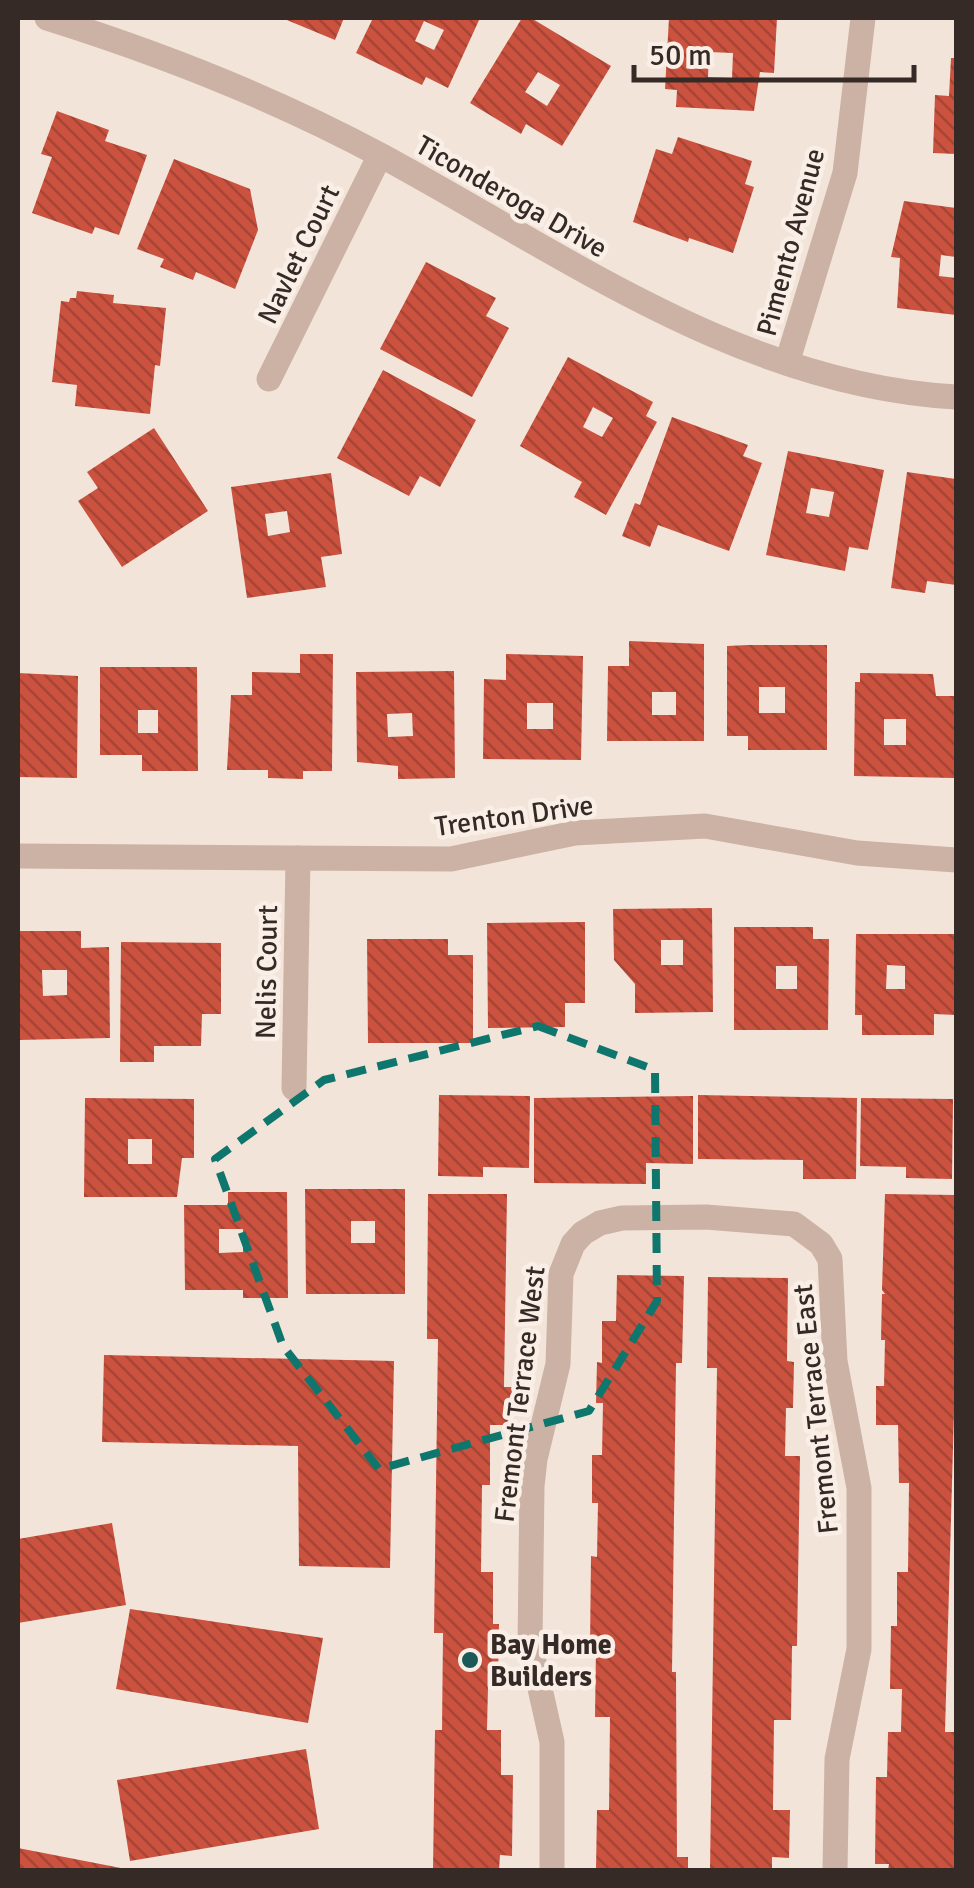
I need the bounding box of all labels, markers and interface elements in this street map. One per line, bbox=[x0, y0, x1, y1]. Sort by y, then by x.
scale bar bbox=[634, 20, 914, 82]
text: 50 m bbox=[649, 37, 712, 74]
street label: Ticonderoga Drive bbox=[410, 128, 613, 265]
street label: Pimento Avenue bbox=[750, 145, 832, 340]
street label: Navlet Court bbox=[251, 179, 347, 330]
street label: Trenton Drive bbox=[433, 788, 596, 844]
street label: Nelis Court bbox=[249, 904, 285, 1039]
street label: Fremont Terrace West bbox=[487, 1264, 553, 1524]
street label: Fremont Terrace East bbox=[786, 1282, 846, 1535]
place label: Bay Home Builders bbox=[490, 1628, 612, 1694]
marker: Bay Home Builders bbox=[459, 1649, 481, 1671]

